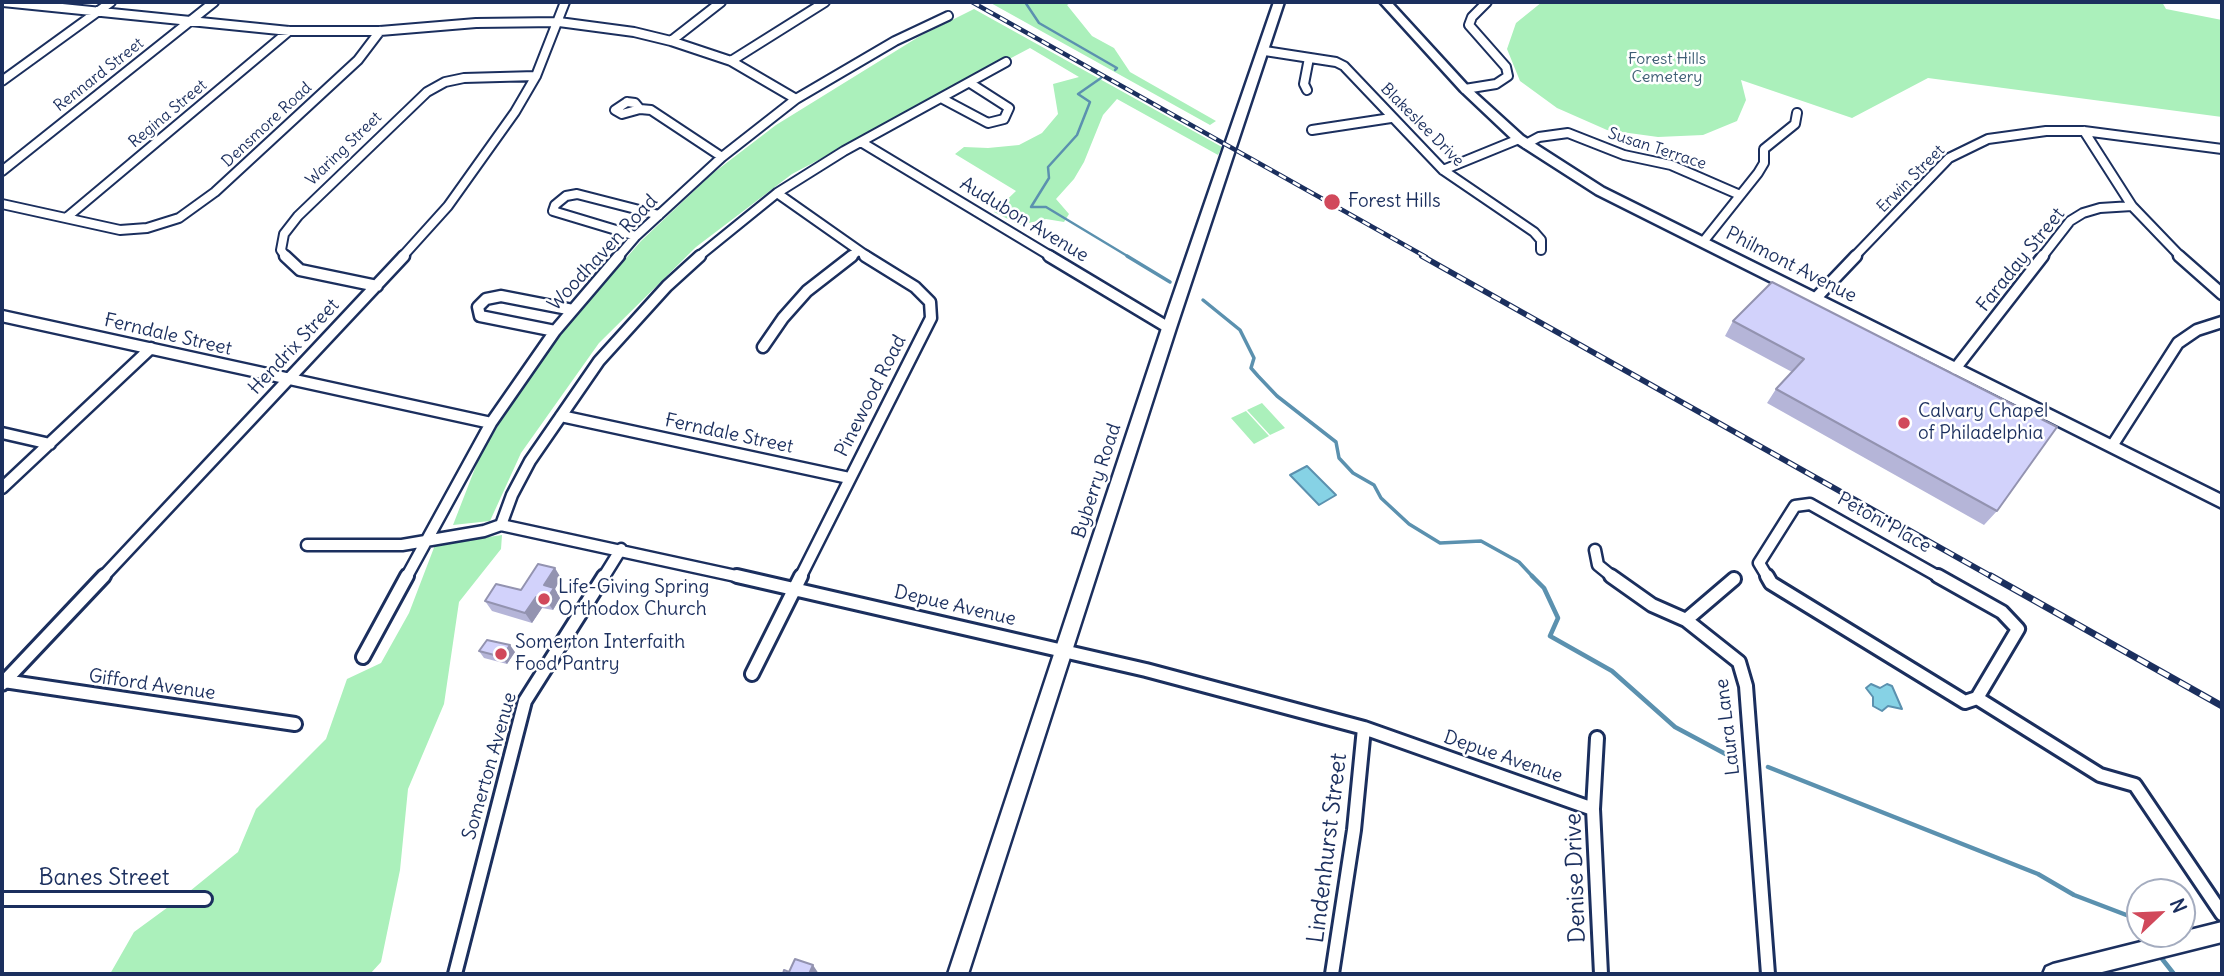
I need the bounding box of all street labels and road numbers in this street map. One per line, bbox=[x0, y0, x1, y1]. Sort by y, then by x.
street label: Rennard Street bbox=[50, 34, 148, 116]
street label: Regina Street bbox=[125, 76, 211, 152]
street label: Densmore Road bbox=[218, 79, 316, 171]
street label: Blakeslee Drive bbox=[1376, 79, 1468, 171]
street label: Waring Street bbox=[302, 108, 386, 190]
street label: Susan Terrace bbox=[1606, 124, 1708, 174]
street label: Erwin Street bbox=[1873, 141, 1949, 217]
street label: Audubon Avenue bbox=[956, 173, 1092, 267]
street label: Woodhaven Road bbox=[543, 190, 663, 316]
street label: Faraday Street bbox=[1972, 203, 2070, 317]
street label: Philmont Avenue bbox=[1722, 222, 1860, 308]
street label: Hendrix Street bbox=[244, 294, 344, 400]
street label: Ferndale Street bbox=[102, 309, 234, 361]
street label: Pinewood Road bbox=[831, 331, 911, 461]
street label: Ferndale Street bbox=[663, 409, 795, 459]
street label: Byberry Road bbox=[1068, 421, 1126, 541]
street label: Petoni Place bbox=[1833, 488, 1935, 558]
street label: Depue Avenue bbox=[892, 581, 1018, 631]
street label: Gifford Avenue bbox=[87, 665, 217, 705]
street label: Laura Lane bbox=[1711, 677, 1745, 777]
street label: Somerton Avenue bbox=[458, 690, 522, 842]
street label: Depue Avenue bbox=[1441, 726, 1565, 788]
street label: Lindenhurst Street bbox=[1303, 751, 1353, 945]
street label: Denise Drive bbox=[1560, 813, 1592, 943]
street label: Banes Street bbox=[38, 864, 170, 892]

